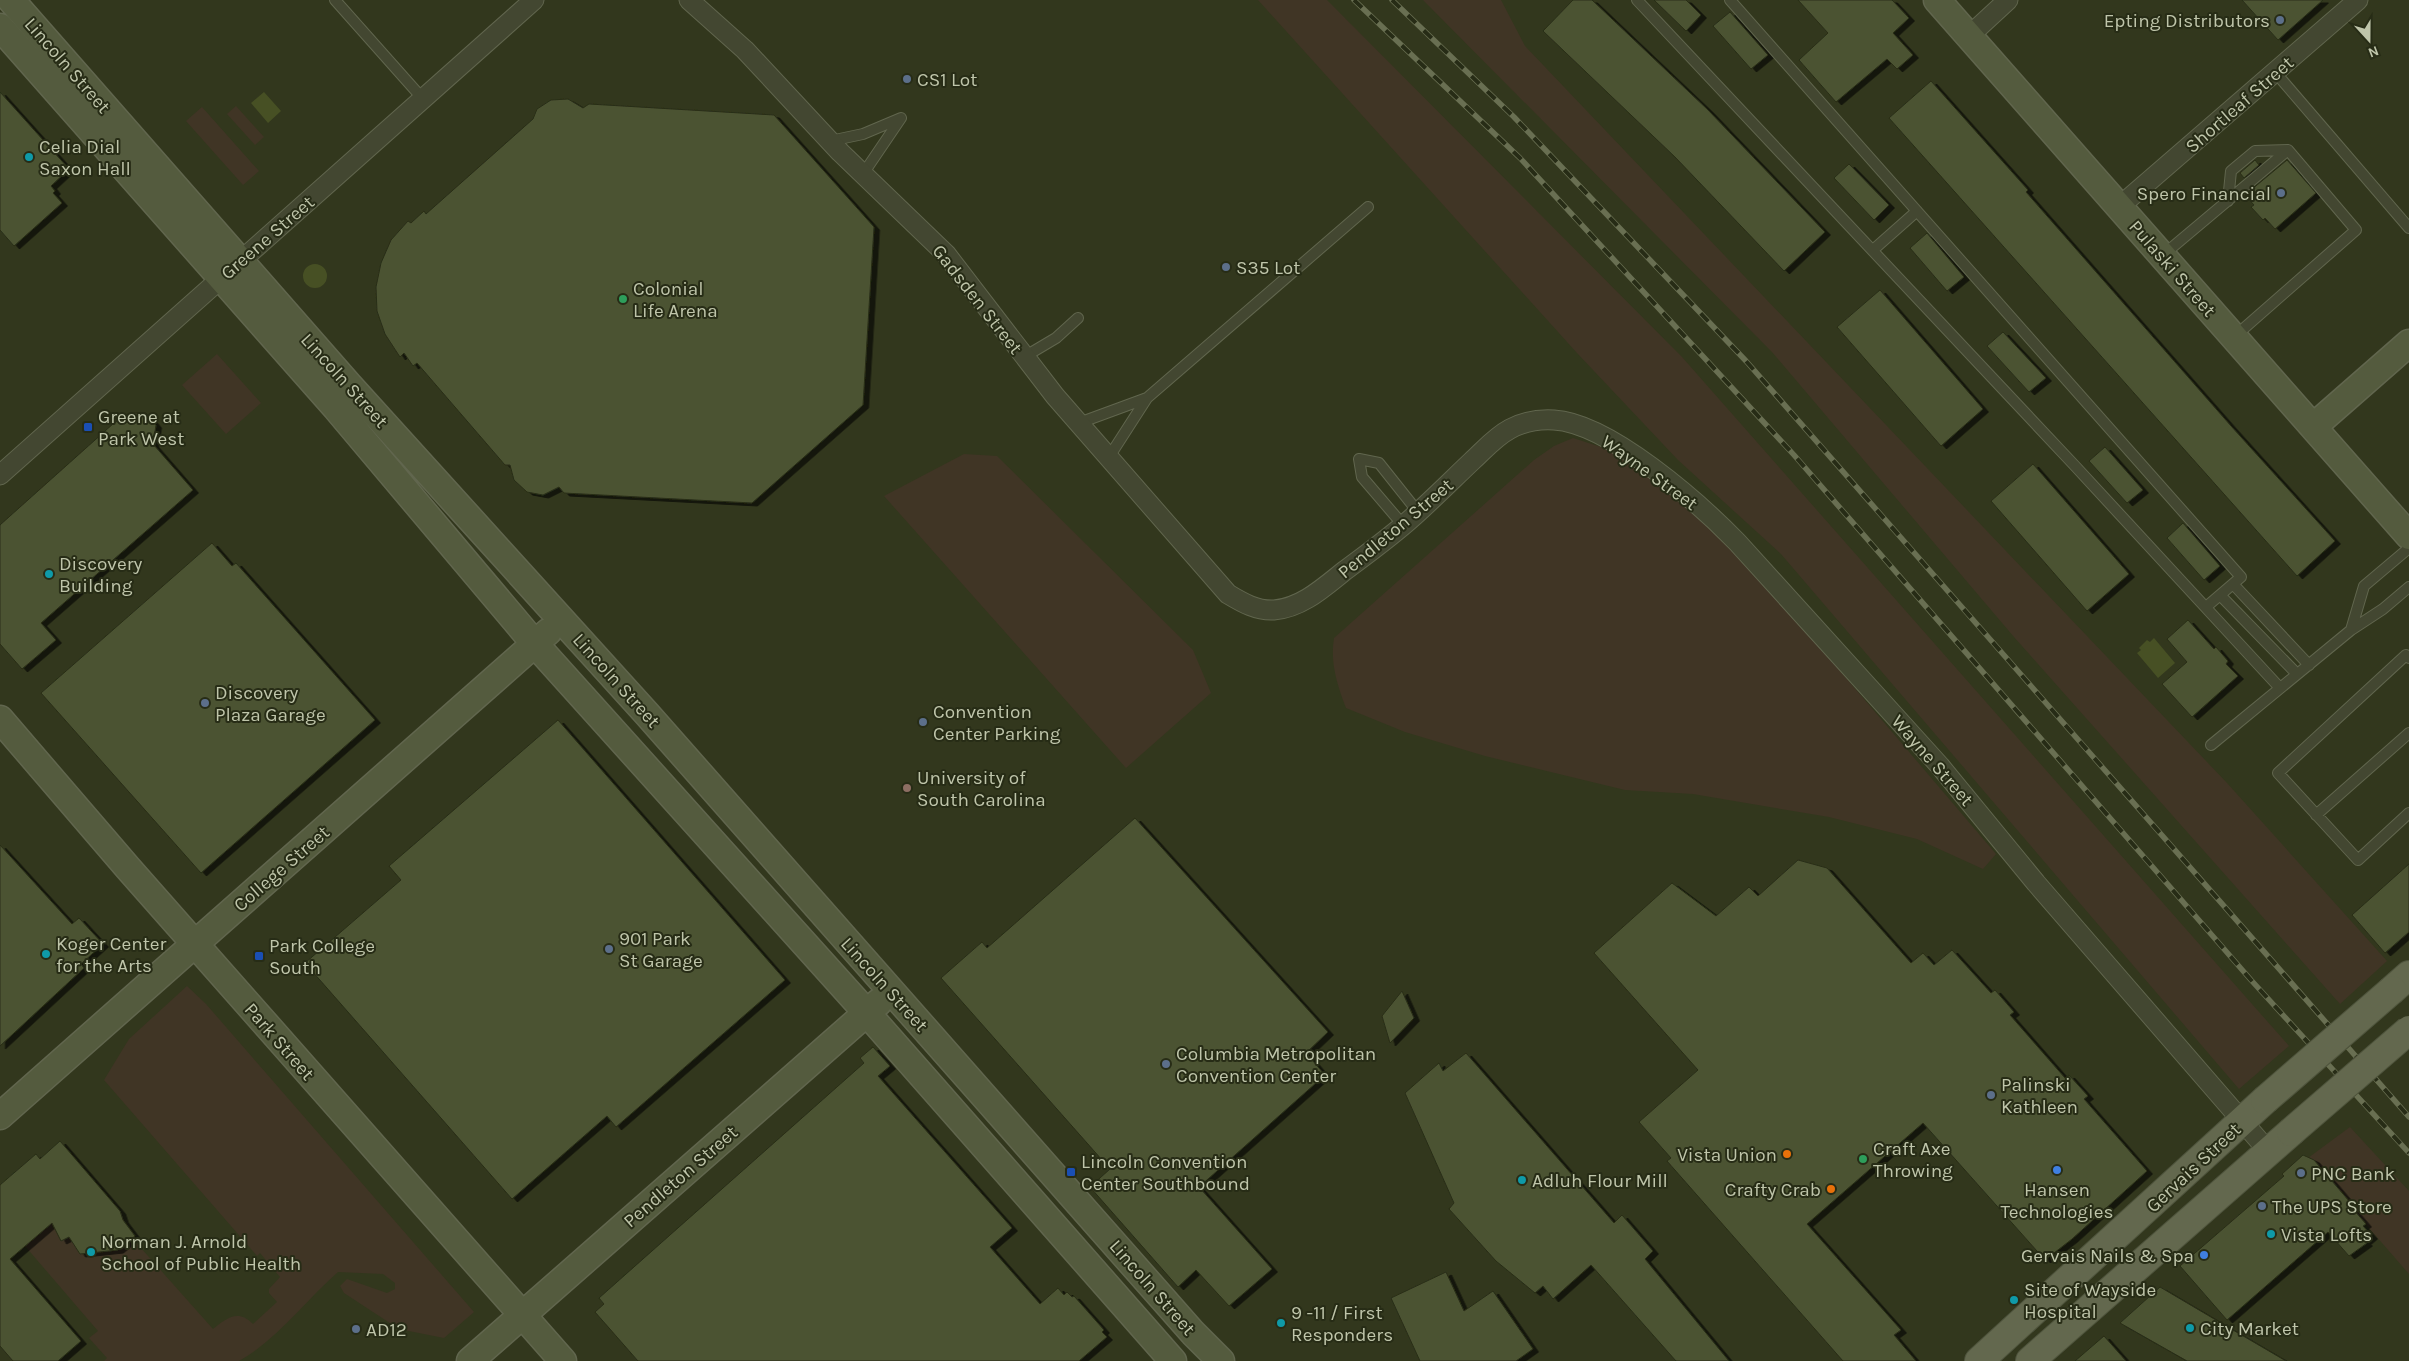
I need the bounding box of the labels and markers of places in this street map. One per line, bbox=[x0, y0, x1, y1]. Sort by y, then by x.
place label: Epting Distributors bbox=[2104, 10, 2270, 32]
marker: Epting Distributors bbox=[2274, 14, 2286, 26]
place label: CS1 Lot bbox=[917, 69, 977, 91]
marker: CS1 Lot bbox=[901, 73, 913, 85]
place label: Celia Dial Saxon Hall bbox=[39, 136, 131, 180]
marker: Celia Dial Saxon Hall bbox=[23, 151, 35, 163]
place label: Spero Financial bbox=[2137, 183, 2271, 205]
marker: Spero Financial bbox=[2275, 187, 2287, 199]
place label: S35 Lot bbox=[1236, 257, 1300, 279]
marker: S35 Lot bbox=[1220, 261, 1232, 273]
place label: Colonial Life Arena bbox=[633, 278, 718, 322]
marker: Colonial Life Arena bbox=[617, 293, 629, 305]
place label: Greene at Park West bbox=[98, 406, 184, 450]
marker: Greene at Park West bbox=[82, 421, 94, 433]
place label: Discovery Building bbox=[59, 553, 143, 597]
marker: Discovery Building bbox=[43, 568, 55, 580]
place label: Discovery Plaza Garage bbox=[215, 682, 326, 726]
marker: Discovery Plaza Garage bbox=[199, 697, 211, 709]
place label: Convention Center Parking bbox=[933, 701, 1061, 745]
marker: Convention Center Parking bbox=[917, 716, 929, 728]
place label: University of South Carolina bbox=[917, 767, 1046, 811]
marker: University of South Carolina bbox=[901, 782, 913, 794]
place label: 901 Park St Garage bbox=[619, 928, 703, 972]
place label: Koger Center for the Arts bbox=[56, 933, 167, 977]
place label: Park College South bbox=[269, 935, 375, 979]
marker: 901 Park St Garage bbox=[603, 943, 615, 955]
marker: Koger Center for the Arts bbox=[40, 948, 52, 960]
marker: Park College South bbox=[253, 950, 265, 962]
place label: Columbia Metropolitan Convention Center bbox=[1176, 1043, 1376, 1087]
marker: Columbia Metropolitan Convention Center bbox=[1160, 1058, 1172, 1070]
place label: Palinski Kathleen bbox=[2001, 1074, 2078, 1118]
marker: Palinski Kathleen bbox=[1985, 1089, 1997, 1101]
place label: Craft Axe Throwing bbox=[1873, 1138, 1953, 1182]
place label: Vista Union bbox=[1677, 1144, 1777, 1166]
marker: Vista Union bbox=[1781, 1148, 1793, 1160]
place label: Lincoln Convention Center Southbound bbox=[1081, 1151, 1250, 1195]
marker: Craft Axe Throwing bbox=[1857, 1153, 1869, 1165]
place label: PNC Bank bbox=[2311, 1163, 2395, 1185]
marker: Hansen Technologies bbox=[2051, 1164, 2063, 1176]
marker: Lincoln Convention Center Southbound bbox=[1065, 1166, 1077, 1178]
marker: PNC Bank bbox=[2295, 1167, 2307, 1179]
place label: Adluh Flour Mill bbox=[1532, 1170, 1668, 1192]
marker: Adluh Flour Mill bbox=[1516, 1174, 1528, 1186]
place label: Crafty Crab bbox=[1725, 1179, 1821, 1201]
place label: Hansen Technologies bbox=[2001, 1179, 2113, 1223]
marker: Crafty Crab bbox=[1825, 1183, 1837, 1195]
place label: The UPS Store bbox=[2272, 1196, 2392, 1218]
marker: The UPS Store bbox=[2256, 1200, 2268, 1212]
place label: Vista Lofts bbox=[2281, 1224, 2372, 1246]
marker: Vista Lofts bbox=[2265, 1228, 2277, 1240]
place label: Norman J. Arnold School of Public Health bbox=[101, 1231, 301, 1275]
place label: Gervais Nails & Spa bbox=[2021, 1245, 2194, 1267]
marker: Norman J. Arnold School of Public Health bbox=[85, 1246, 97, 1258]
marker: Gervais Nails & Spa bbox=[2198, 1249, 2210, 1261]
place label: Site of Wayside Hospital bbox=[2024, 1279, 2156, 1323]
marker: Site of Wayside Hospital bbox=[2008, 1294, 2020, 1306]
place label: 9 -11 / First Responders bbox=[1291, 1302, 1393, 1346]
marker: 9 -11 / First Responders bbox=[1275, 1317, 1287, 1329]
place label: City Market bbox=[2200, 1318, 2299, 1340]
place label: AD12 bbox=[366, 1319, 407, 1341]
marker: City Market bbox=[2184, 1322, 2196, 1334]
marker: AD12 bbox=[350, 1323, 362, 1335]

